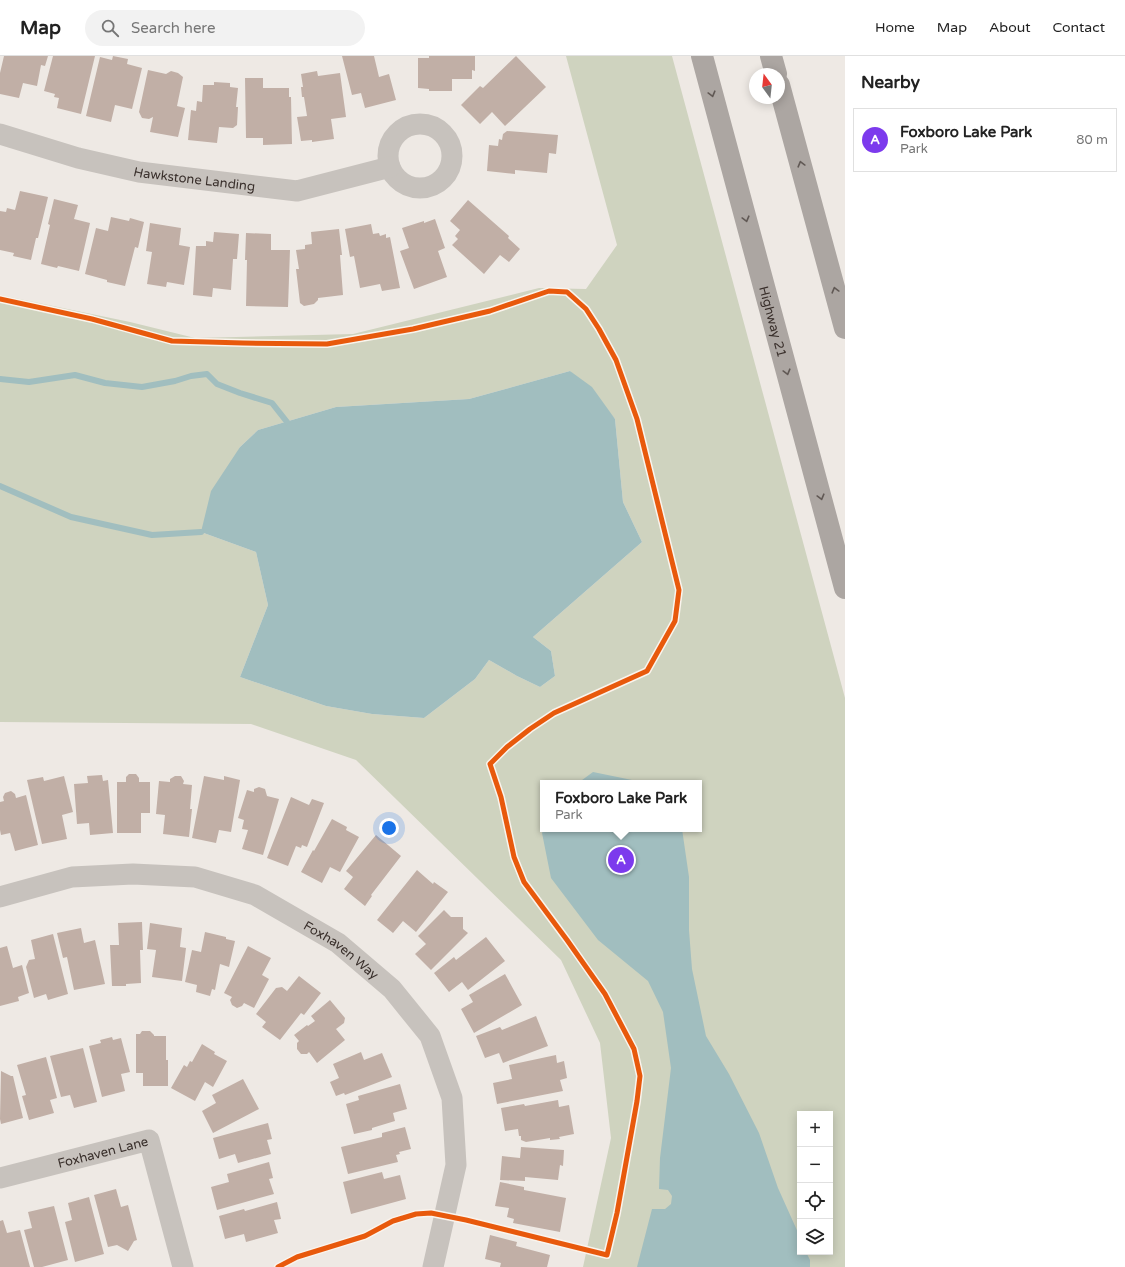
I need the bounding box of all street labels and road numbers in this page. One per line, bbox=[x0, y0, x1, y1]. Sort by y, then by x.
street label: Hawkstone Landing bbox=[132, 164, 256, 195]
street label: Highway 21 bbox=[755, 284, 790, 359]
street label: Foxhaven Way bbox=[300, 918, 382, 983]
street label: Foxhaven Lane bbox=[56, 1134, 150, 1172]

